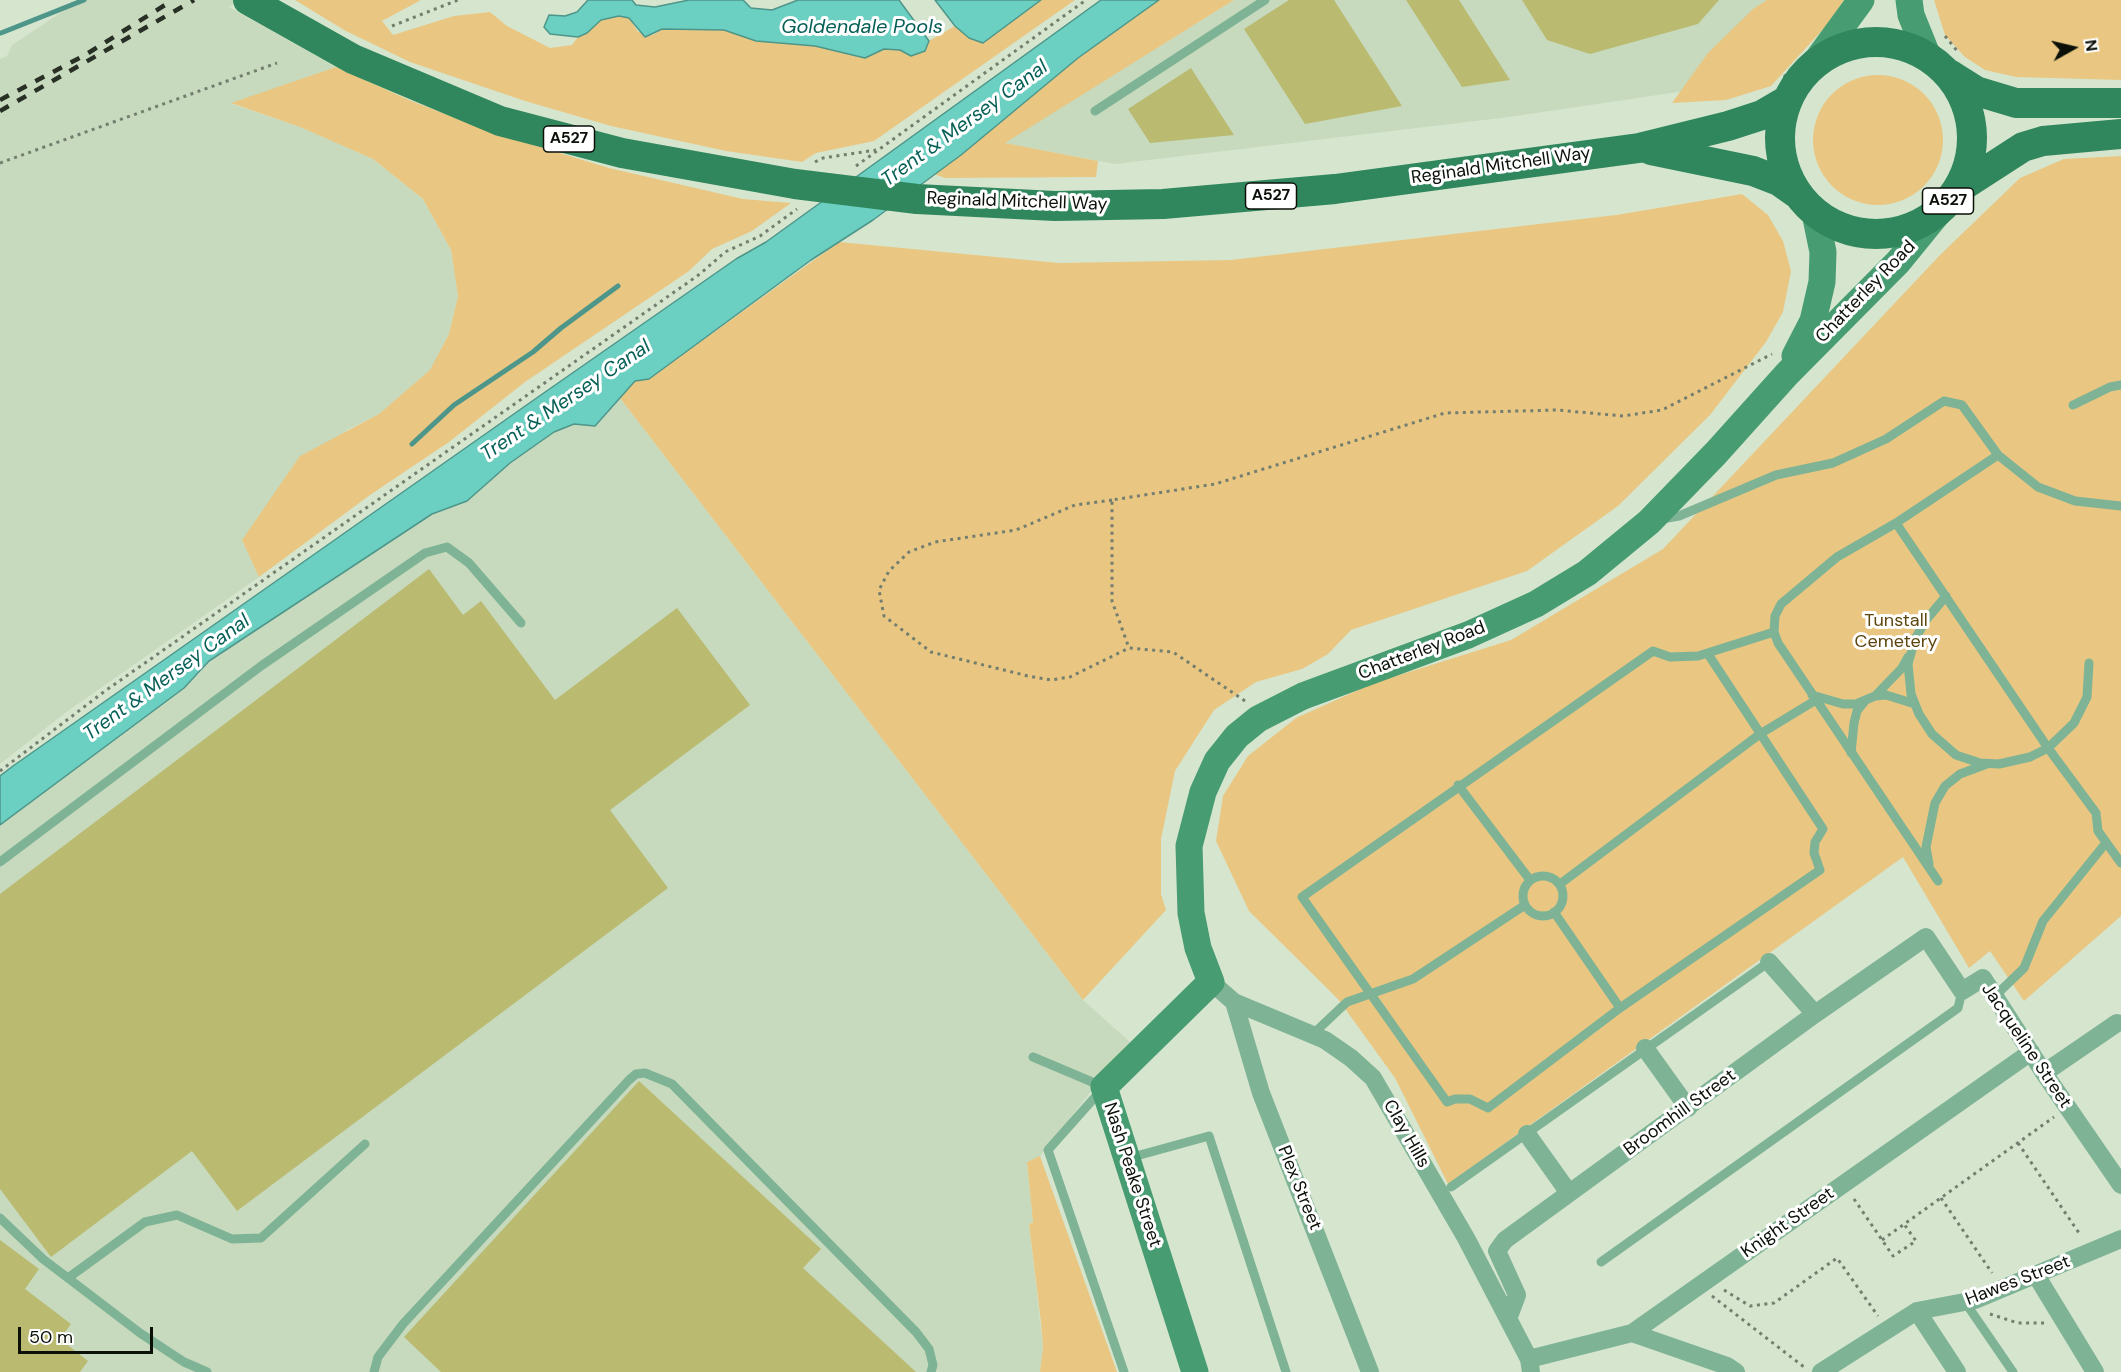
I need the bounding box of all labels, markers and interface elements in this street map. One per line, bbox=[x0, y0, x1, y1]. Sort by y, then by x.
water label: Goldendale Pools bbox=[781, 16, 943, 40]
north arrow bbox=[2043, 18, 2103, 78]
text: N bbox=[2080, 38, 2103, 53]
water label: Trent & Mersey Canal bbox=[877, 56, 1053, 192]
road number: A527 bbox=[544, 126, 594, 152]
street label: Reginald Mitchell Way bbox=[1410, 143, 1592, 189]
road number: A527 bbox=[1246, 183, 1296, 209]
street label: Reginald Mitchell Way bbox=[926, 188, 1108, 216]
road number: A527 bbox=[1922, 188, 1974, 214]
street label: Chatterley Road bbox=[1812, 236, 1920, 348]
water label: Trent & Mersey Canal bbox=[477, 335, 655, 467]
water label: Trent & Mersey Canal bbox=[79, 610, 255, 746]
park label: Tunstall Cemetery bbox=[1855, 610, 1937, 652]
street label: Chatterley Road bbox=[1356, 617, 1488, 685]
street label: Jacqueline Street bbox=[1976, 980, 2076, 1112]
street label: Broomhill Street bbox=[1620, 1065, 1740, 1161]
street label: Clay Hills bbox=[1378, 1096, 1434, 1172]
street label: Nash Peake Street bbox=[1098, 1100, 1166, 1250]
street label: Plex Street bbox=[1272, 1143, 1326, 1233]
street label: Knight Street bbox=[1737, 1183, 1839, 1263]
street label: Hawes Street bbox=[1963, 1251, 2073, 1311]
scale bar bbox=[21, 1315, 156, 1353]
text: 50 m bbox=[29, 1325, 73, 1349]

